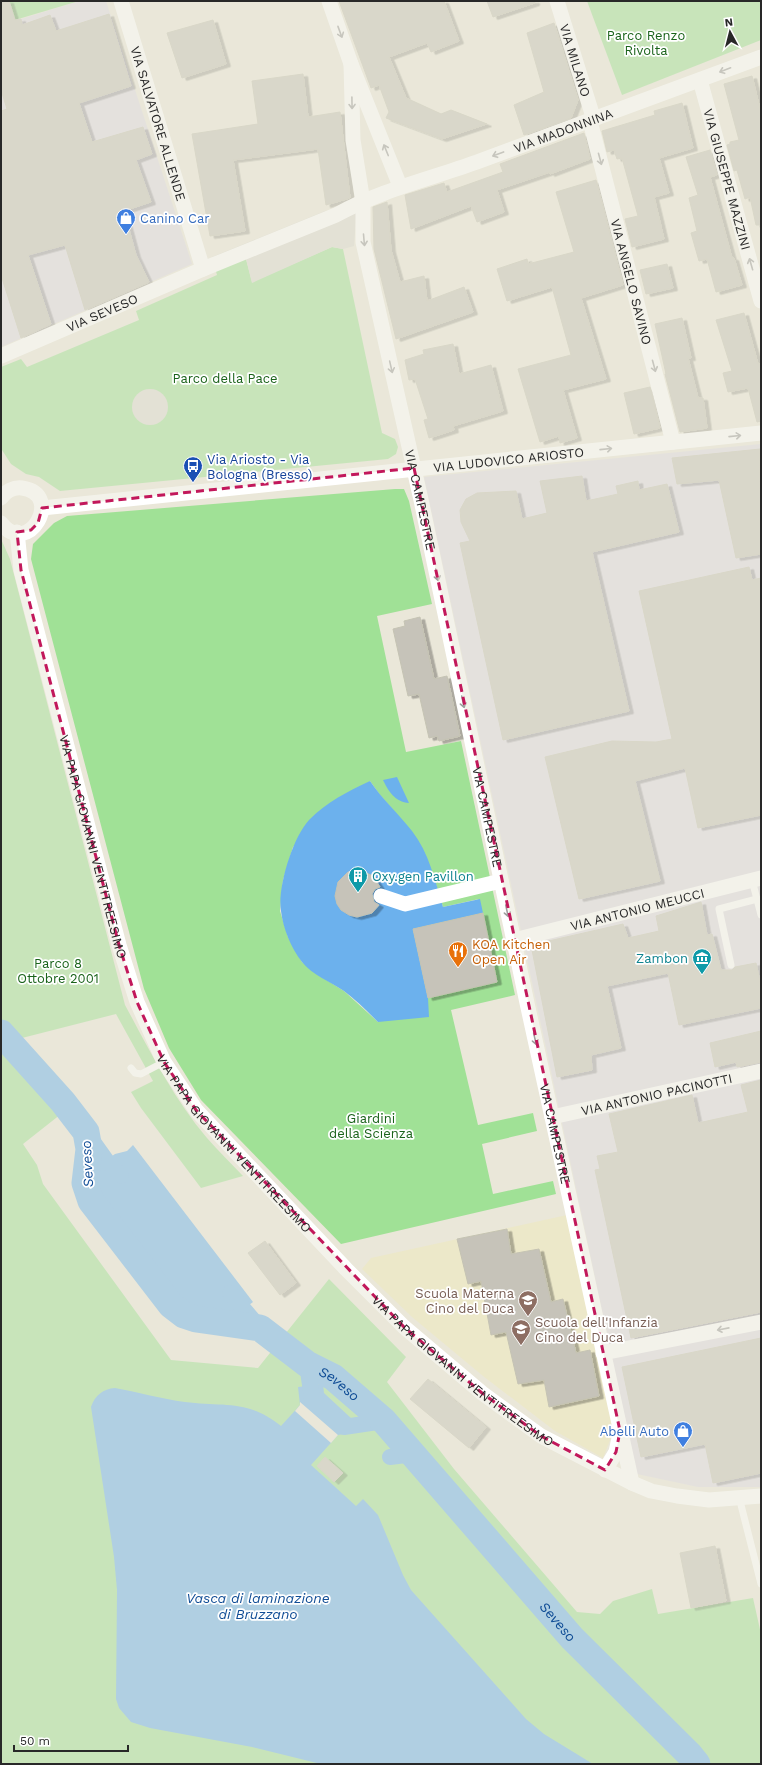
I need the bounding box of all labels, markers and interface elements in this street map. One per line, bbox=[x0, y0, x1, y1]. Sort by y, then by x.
north arrow bbox=[710, 12, 750, 52]
text: N bbox=[724, 16, 734, 30]
street label: VIA MILANO bbox=[557, 22, 594, 98]
one-way arrow bbox=[337, 26, 345, 38]
park label: Parco Renzo Rivolta bbox=[607, 28, 685, 58]
street label: VIA SALVATORE ALLENDE bbox=[128, 44, 189, 203]
one-way arrow bbox=[719, 67, 731, 75]
one-way arrow bbox=[348, 96, 356, 109]
street label: VIA MADONNINA bbox=[511, 105, 615, 155]
street label: VIA GIUSEPPE MAZZINI bbox=[701, 107, 754, 252]
one-way arrow bbox=[381, 145, 389, 157]
one-way arrow bbox=[492, 151, 504, 159]
one-way arrow bbox=[596, 152, 604, 165]
shop icon: Canino Car bbox=[115, 207, 137, 235]
place label: Canino Car bbox=[140, 211, 210, 226]
street label: VIA ANGELO SAVINO bbox=[608, 217, 655, 346]
one-way arrow bbox=[360, 234, 368, 247]
one-way arrow bbox=[746, 257, 754, 270]
street label: VIA SEVESO bbox=[64, 291, 140, 334]
one-way arrow bbox=[650, 359, 658, 372]
one-way arrow bbox=[388, 361, 396, 374]
park label: Parco della Pace bbox=[172, 371, 278, 386]
one-way arrow bbox=[728, 432, 741, 439]
street label: VIA LUDOVICO ARIOSTO bbox=[432, 444, 585, 475]
one-way arrow bbox=[599, 445, 612, 453]
street label: VIA CAMPESTRE bbox=[402, 448, 439, 551]
place label: Via Ariosto - Via Bologna (Bresso) bbox=[207, 452, 312, 482]
bus stop icon: Via Ariosto - Via Bologna (Bresso) bbox=[182, 455, 204, 483]
one-way arrow bbox=[433, 568, 441, 581]
one-way arrow bbox=[460, 695, 468, 708]
street label: VIA PAPA GIOVANNI VENTITREESIMO bbox=[57, 733, 130, 960]
street label: VIA CAMPESTRE bbox=[470, 765, 506, 868]
building icon: Oxy.gen Pavillon bbox=[347, 865, 369, 893]
place label: Oxy.gen Pavillon bbox=[372, 869, 474, 884]
street label: VIA ANTONIO MEUCCI bbox=[569, 885, 706, 933]
one-way arrow bbox=[504, 905, 512, 918]
place label: KOA Kitchen Open Air bbox=[472, 937, 550, 967]
restaurant icon: KOA Kitchen Open Air bbox=[447, 940, 469, 968]
museum icon: Zambon bbox=[691, 947, 713, 975]
place label: Zambon bbox=[636, 951, 688, 966]
park label: Parco 8 Ottobre 2001 bbox=[17, 956, 99, 986]
one-way arrow bbox=[531, 1032, 539, 1045]
street label: VIA PAPA GIOVANNI VENTITREESIMO bbox=[154, 1052, 315, 1235]
street label: VIA ANTONIO PACINOTTI bbox=[580, 1070, 733, 1118]
street label: VIA CAMPESTRE bbox=[537, 1082, 574, 1185]
park label: Giardini della Scienza bbox=[329, 1111, 414, 1141]
water label: Seveso bbox=[78, 1140, 96, 1188]
place label: Scuola Materna Cino del Duca bbox=[415, 1286, 515, 1316]
school or university icon: Scuola Materna Cino del Duca bbox=[517, 1289, 539, 1317]
street label: VIA PAPA GIOVANNI VENTITREESIMO bbox=[369, 1292, 556, 1449]
place label: Scuola dell'Infanzia Cino del Duca bbox=[535, 1315, 659, 1345]
school or university icon: Scuola dell'Infanzia Cino del Duca bbox=[510, 1318, 532, 1346]
one-way arrow bbox=[717, 1326, 730, 1334]
water label: Seveso bbox=[316, 1363, 363, 1404]
shop icon: Abelli Auto bbox=[672, 1420, 694, 1448]
place label: Abelli Auto bbox=[600, 1424, 669, 1439]
water label: Vasca di laminazione di Bruzzano bbox=[186, 1590, 330, 1622]
water label: Seveso bbox=[536, 1598, 579, 1645]
scale bar bbox=[14, 1727, 128, 1753]
text: 50 m bbox=[20, 1734, 50, 1748]

